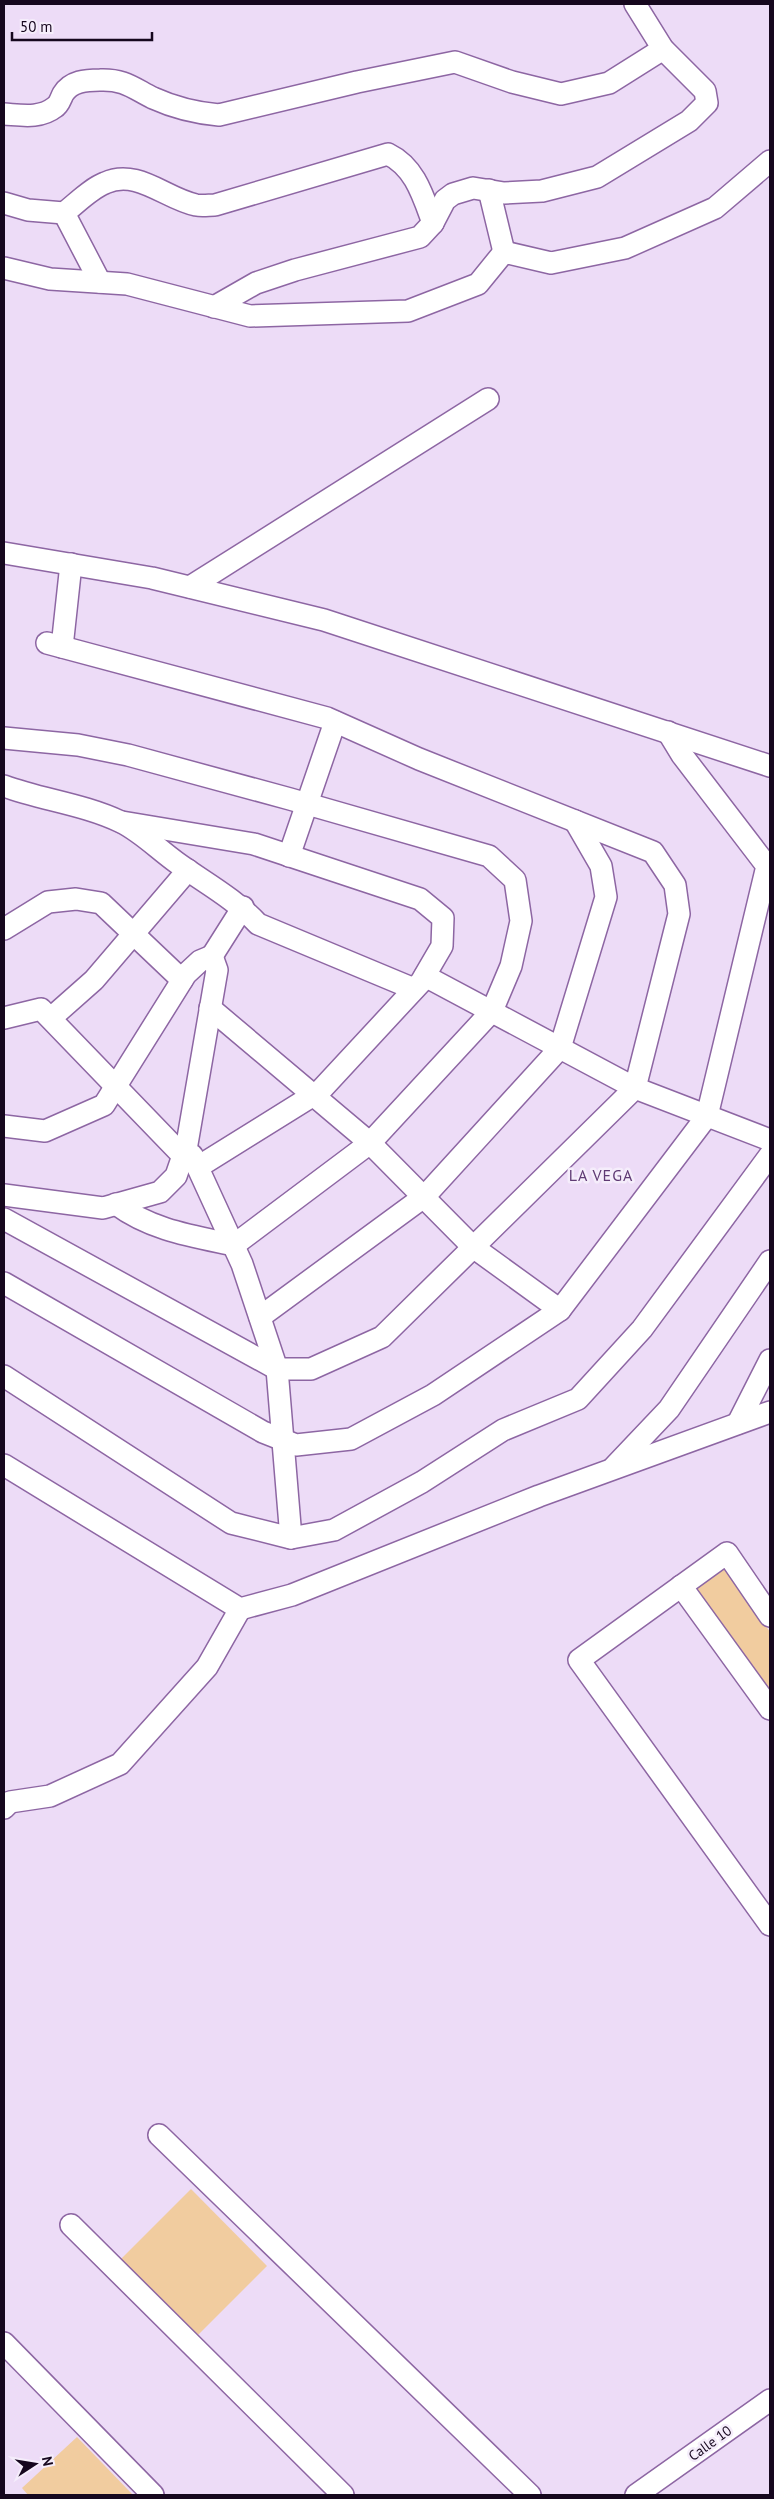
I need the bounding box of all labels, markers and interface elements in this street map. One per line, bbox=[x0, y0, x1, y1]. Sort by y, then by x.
scale bar bbox=[12, 10, 152, 42]
text: 50 m bbox=[20, 17, 53, 36]
district label: LA VEGA bbox=[569, 1165, 633, 1185]
street label: Calle 10 bbox=[685, 2421, 735, 2465]
north arrow bbox=[10, 2439, 60, 2489]
text: N bbox=[38, 2455, 57, 2468]

